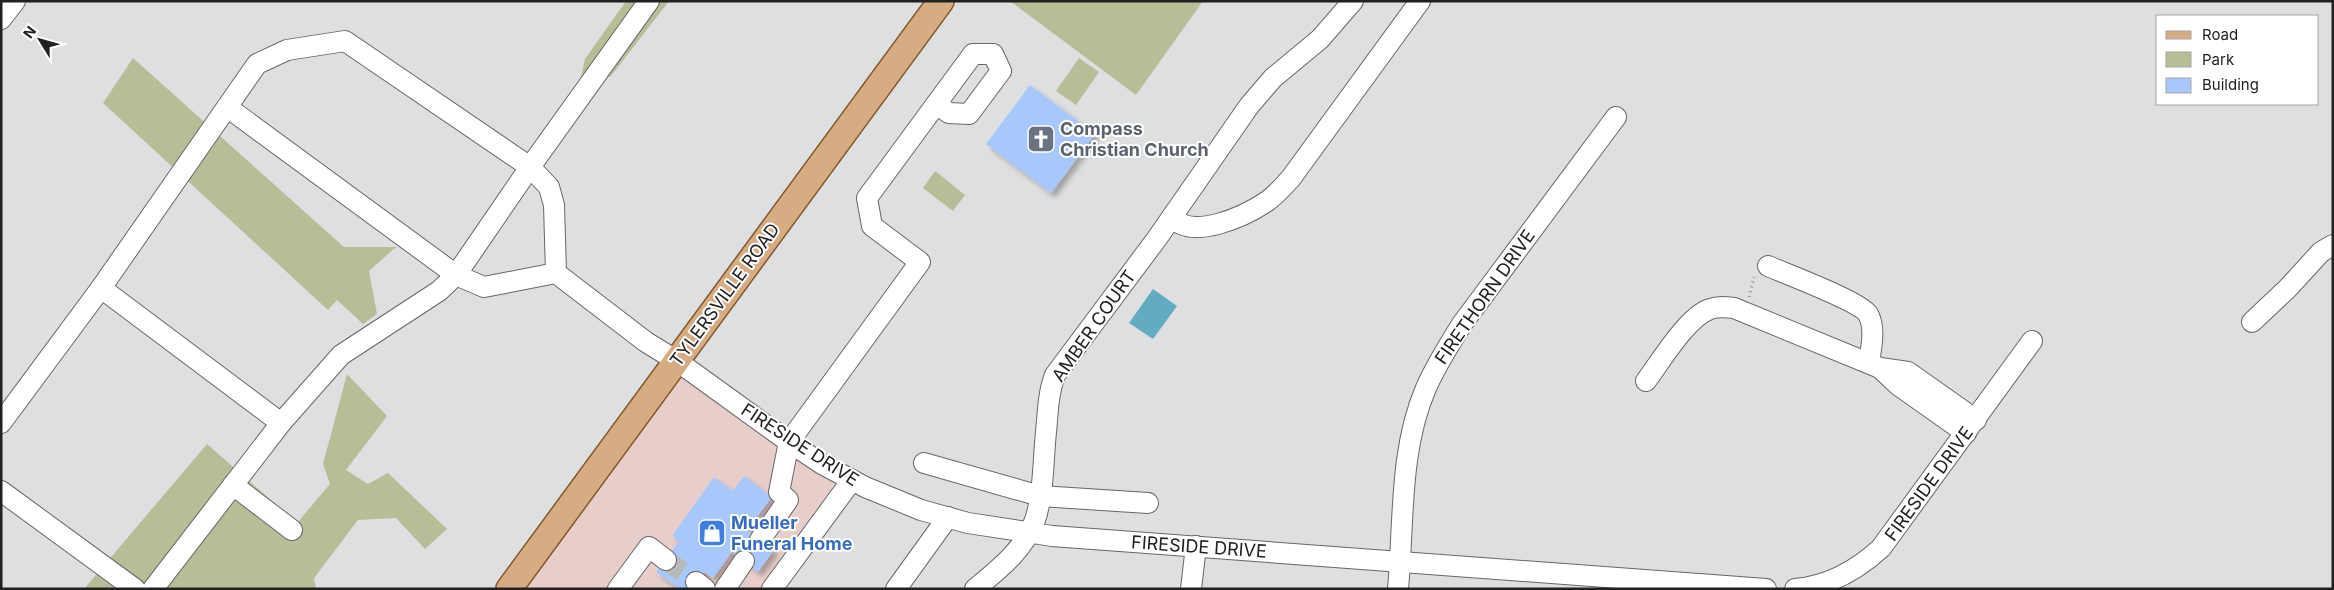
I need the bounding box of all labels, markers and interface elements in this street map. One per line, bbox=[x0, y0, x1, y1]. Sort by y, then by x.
north arrow bbox=[15, 15, 65, 65]
legend bbox=[2156, 15, 2319, 105]
text: N bbox=[19, 22, 39, 41]
text: Road bbox=[2202, 25, 2238, 44]
text: Park bbox=[2202, 50, 2235, 69]
text: Building bbox=[2202, 75, 2259, 94]
place label: Compass Christian Church bbox=[1060, 118, 1209, 160]
church icon: Compass Christian Church bbox=[1026, 124, 1056, 154]
street label: TYLERSVILLE ROAD bbox=[666, 219, 784, 370]
street label: FIRETHORN DRIVE bbox=[1430, 225, 1539, 368]
street label: AMBER COURT bbox=[1047, 266, 1140, 386]
street label: FIRESIDE DRIVE bbox=[738, 399, 863, 490]
street label: FIRESIDE DRIVE bbox=[1880, 423, 1977, 545]
place label: Mueller Funeral Home bbox=[731, 512, 853, 554]
shop icon: Mueller Funeral Home bbox=[697, 518, 727, 548]
street label: FIRESIDE DRIVE bbox=[1131, 531, 1267, 562]

